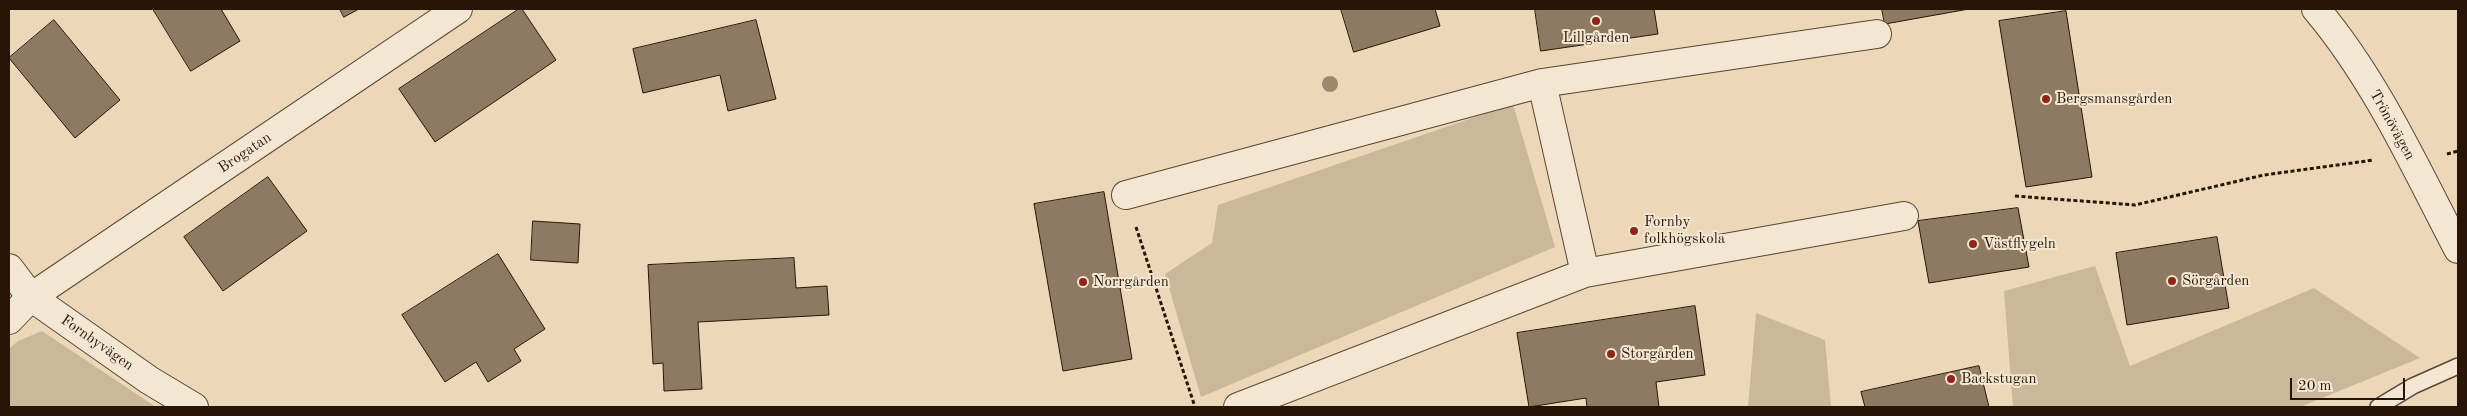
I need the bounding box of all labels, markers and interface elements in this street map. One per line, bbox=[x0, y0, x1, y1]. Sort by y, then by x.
marker: Lillgården bbox=[1590, 15, 1602, 27]
place label: Lillgården bbox=[1563, 29, 1629, 47]
street label: Trönövägen bbox=[2365, 87, 2419, 163]
place label: Bergsmansgården bbox=[2056, 90, 2172, 108]
marker: Bergsmansgården bbox=[2040, 93, 2052, 105]
street label: Brogatan bbox=[215, 129, 275, 177]
place label: Fornby folkhögskola bbox=[1644, 213, 1725, 248]
marker: Fornby folkhögskola bbox=[1628, 225, 1640, 237]
place label: Västflygeln bbox=[1983, 235, 2056, 253]
marker: Västflygeln bbox=[1967, 238, 1979, 250]
place label: Sörgården bbox=[2182, 272, 2249, 290]
place label: Norrgården bbox=[1093, 273, 1169, 291]
marker: Sörgården bbox=[2166, 275, 2178, 287]
marker: Norrgården bbox=[1077, 276, 1089, 288]
street label: Fornbyvägen bbox=[57, 311, 137, 375]
place label: Storgården bbox=[1621, 345, 1694, 363]
marker: Storgården bbox=[1605, 348, 1617, 360]
scale bar bbox=[2292, 368, 2407, 400]
place label: Backstugan bbox=[1961, 370, 2036, 388]
marker: Backstugan bbox=[1945, 373, 1957, 385]
text: 20 m bbox=[2298, 379, 2332, 394]

